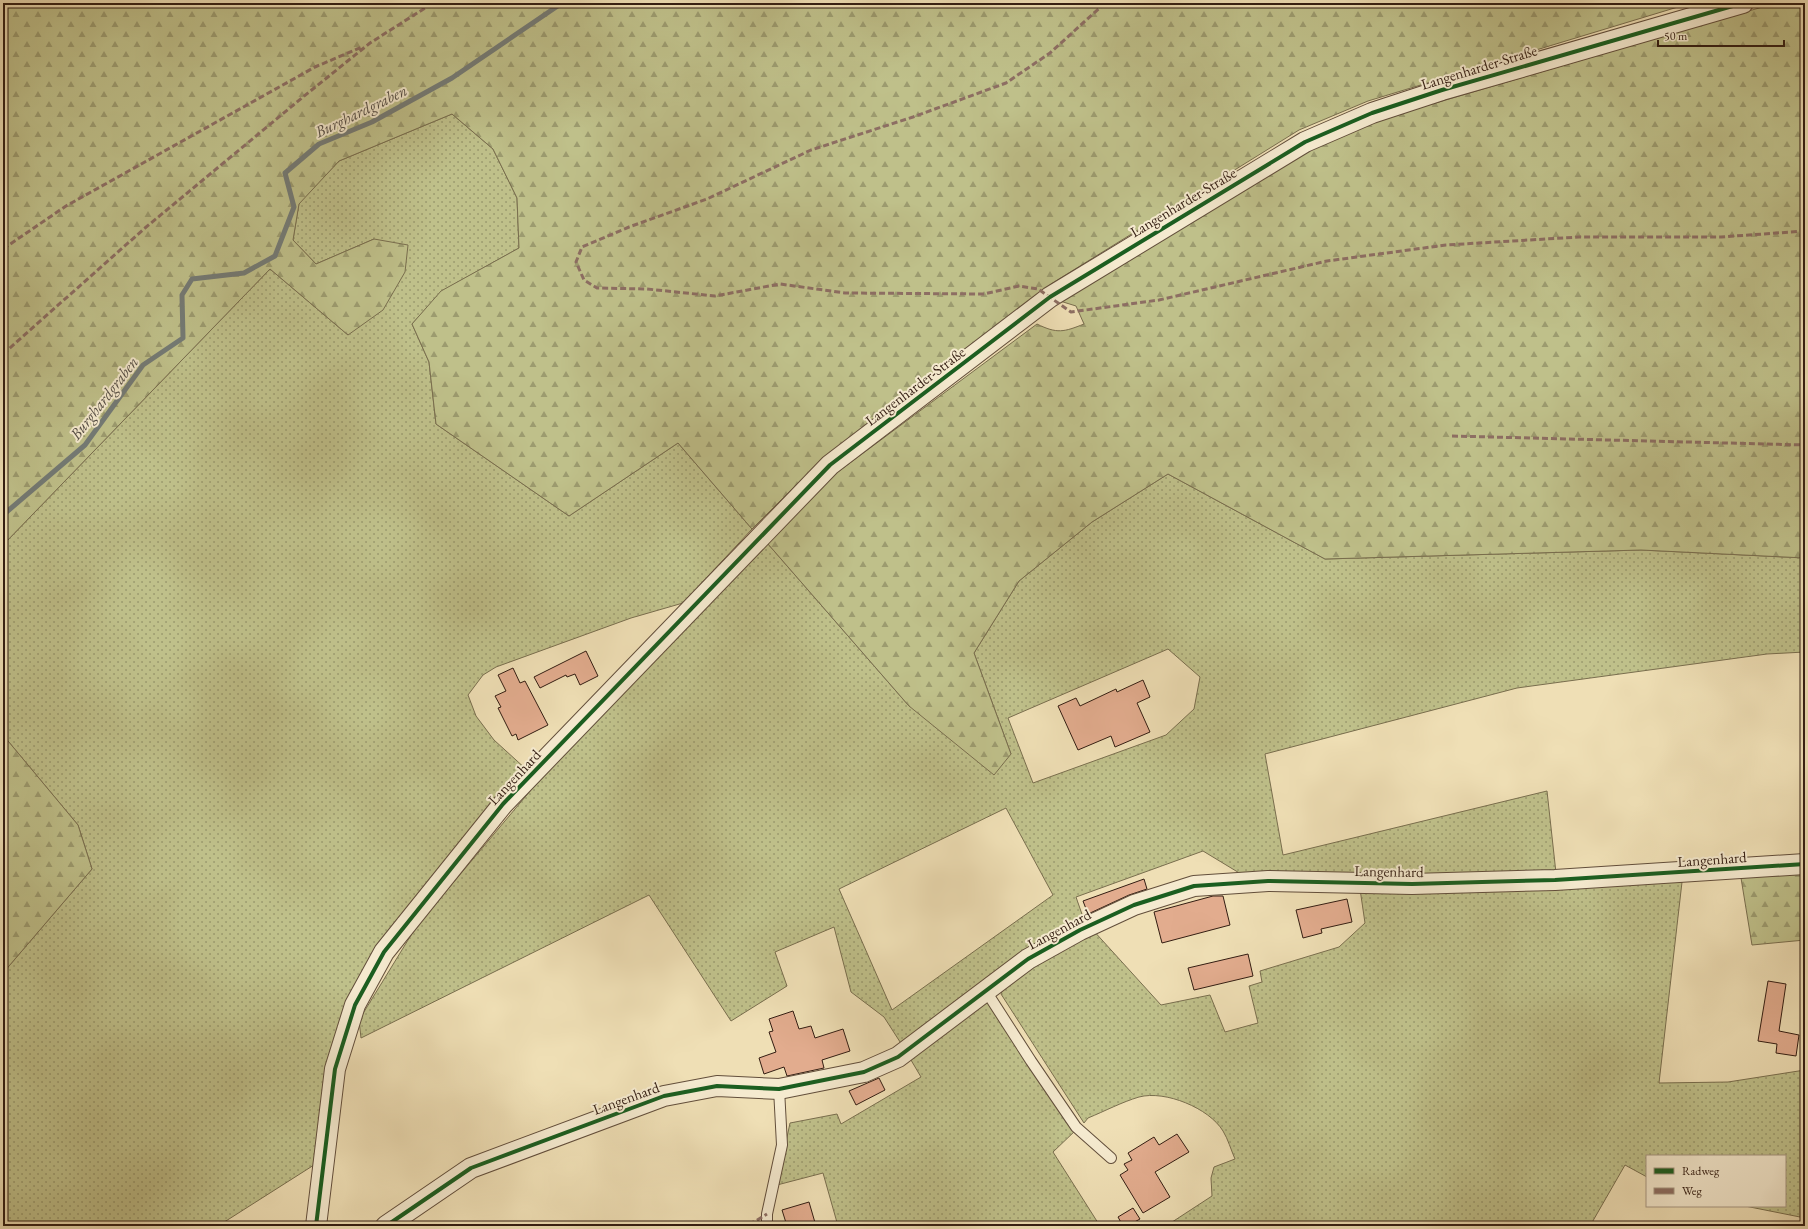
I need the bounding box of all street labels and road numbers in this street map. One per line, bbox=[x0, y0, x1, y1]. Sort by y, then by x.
street label: Langenharder-Straße bbox=[1419, 40, 1539, 94]
street label: Langenharder-Straße bbox=[1127, 163, 1240, 241]
street label: Langenharder-Straße bbox=[861, 342, 969, 430]
street label: Langenhard bbox=[483, 745, 545, 809]
street label: Langenhard bbox=[1677, 847, 1748, 871]
street label: Langenhard bbox=[1354, 861, 1424, 881]
street label: Langenhard bbox=[1024, 904, 1094, 954]
street label: Langenhard bbox=[590, 1077, 662, 1119]

